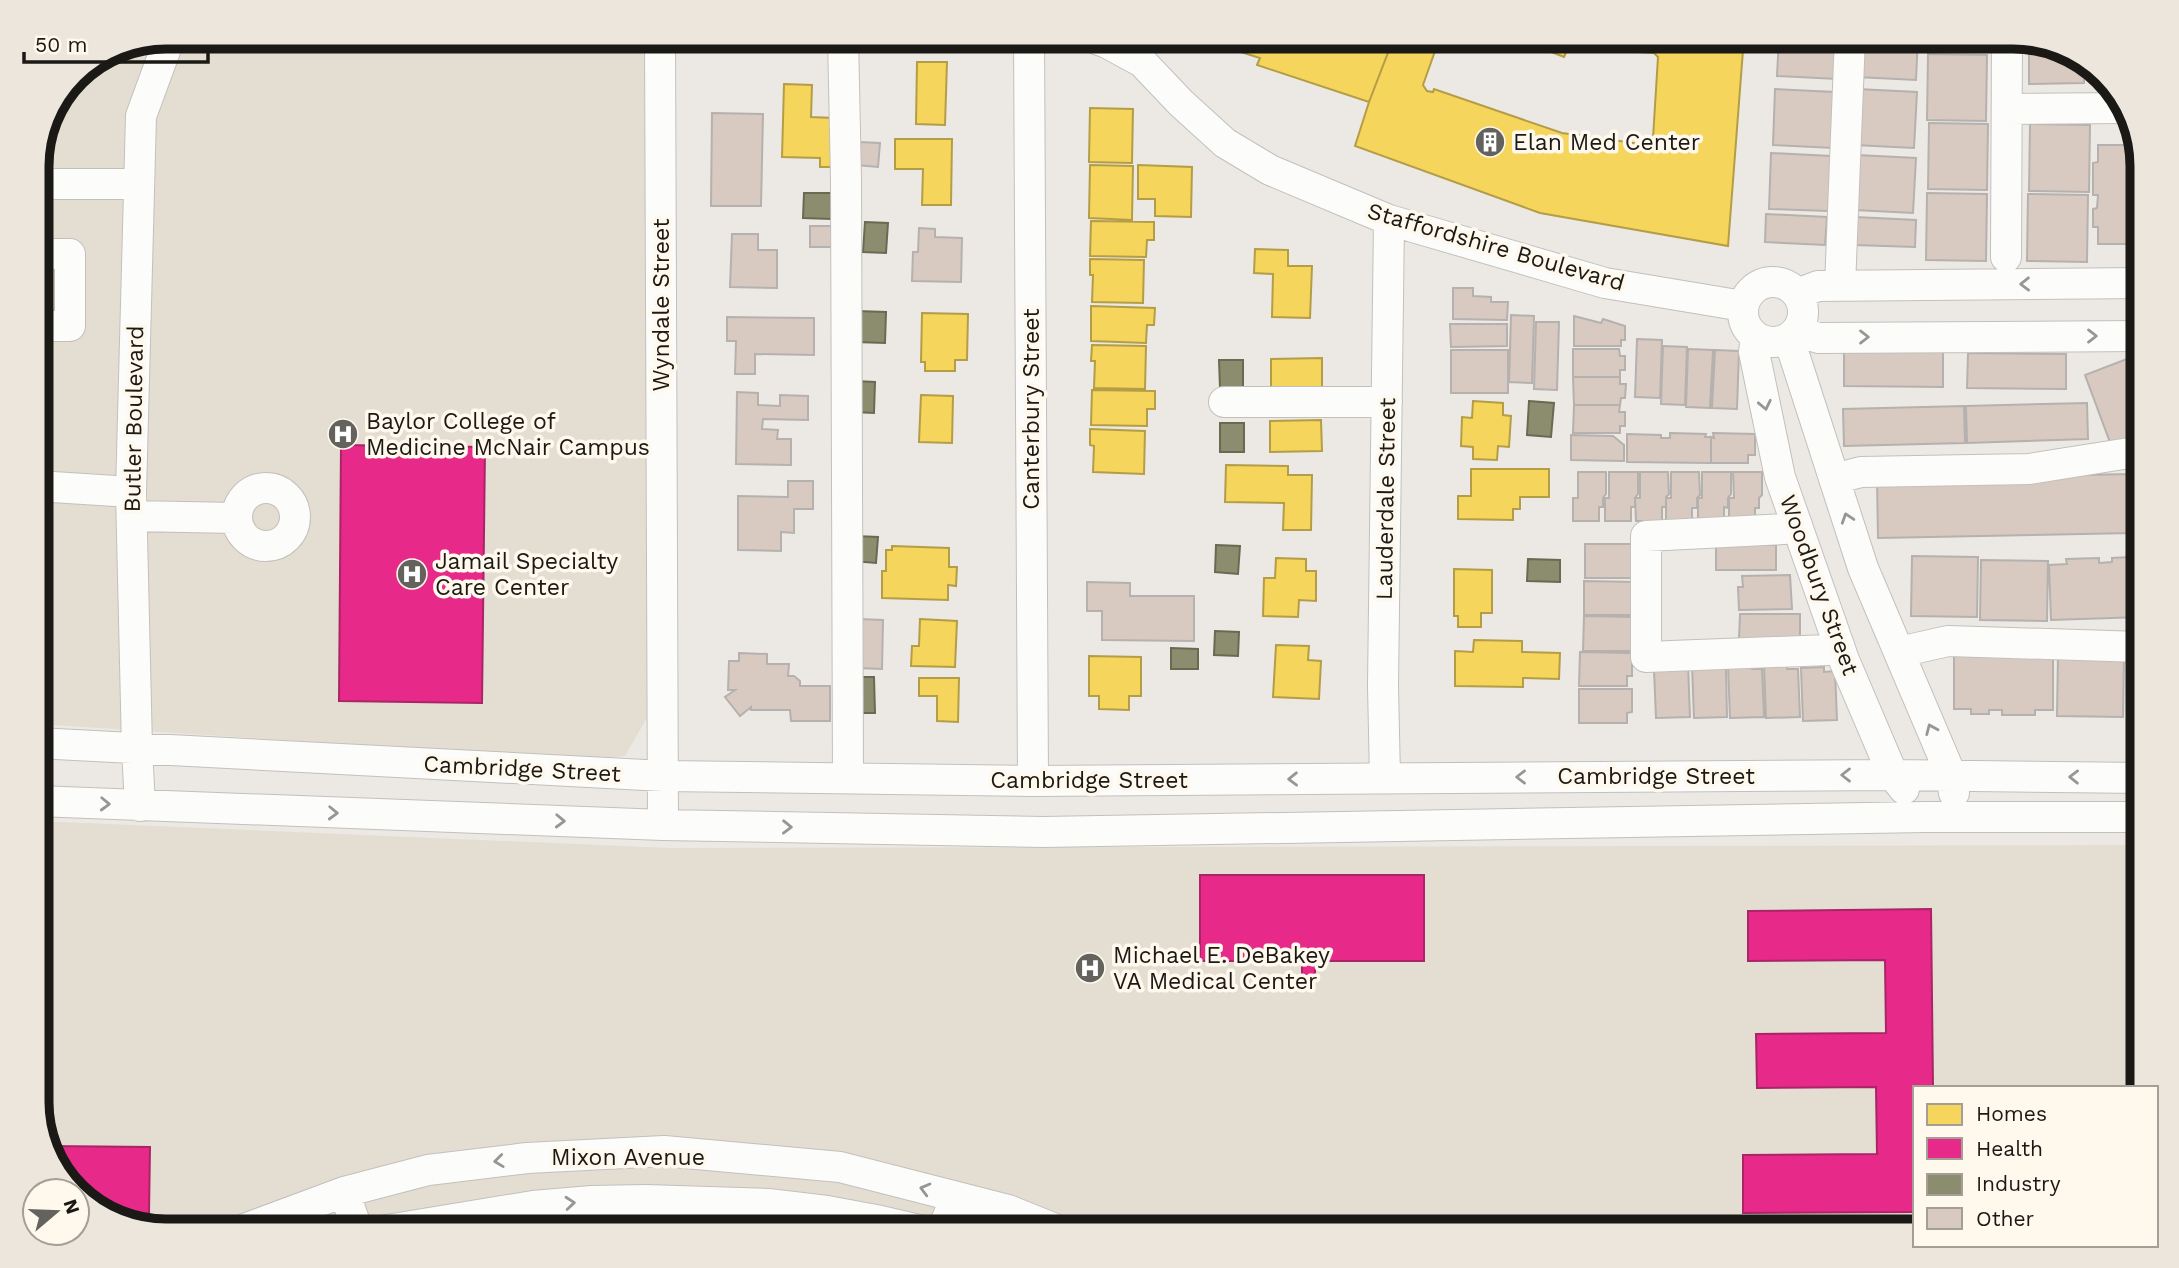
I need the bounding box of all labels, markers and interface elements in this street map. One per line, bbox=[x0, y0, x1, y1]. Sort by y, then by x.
scale bar bbox=[24, 21, 208, 65]
text: 50 m bbox=[35, 32, 87, 57]
building icon: Elan Med Center bbox=[1473, 125, 1507, 159]
place label: Elan Med Center bbox=[1513, 129, 1700, 156]
street label: Staffordshire Boulevard bbox=[1364, 197, 1628, 297]
street label: Wyndale Street bbox=[648, 218, 675, 392]
one-way arrow bbox=[2019, 276, 2030, 292]
street label: Canterbury Street bbox=[1018, 308, 1045, 510]
street label: Butler Boulevard bbox=[119, 325, 149, 513]
one-way arrow bbox=[2087, 328, 2098, 344]
one-way arrow bbox=[1860, 329, 1870, 345]
street label: Lauderdale Street bbox=[1371, 397, 1401, 600]
one-way arrow bbox=[1756, 399, 1771, 411]
place label: Baylor College of Medicine McNair Campus bbox=[366, 408, 650, 461]
hospital icon: Baylor College of Medicine McNair Campus bbox=[326, 417, 360, 451]
street label: Woodbury Street bbox=[1774, 491, 1864, 679]
one-way arrow bbox=[1840, 512, 1855, 524]
place label: Jamail Specialty Care Center bbox=[435, 548, 618, 601]
hospital icon: Jamail Specialty Care Center bbox=[395, 557, 429, 591]
one-way arrow bbox=[1926, 724, 1940, 736]
street label: Cambridge Street bbox=[423, 750, 622, 788]
street label: Cambridge Street bbox=[1557, 763, 1755, 790]
street label: Cambridge Street bbox=[990, 767, 1188, 794]
one-way arrow bbox=[1841, 767, 1851, 783]
one-way arrow bbox=[1515, 769, 1526, 785]
one-way arrow bbox=[2068, 769, 2079, 785]
one-way arrow bbox=[1288, 771, 1299, 786]
one-way arrow bbox=[100, 797, 111, 812]
one-way arrow bbox=[327, 805, 338, 820]
one-way arrow bbox=[555, 814, 566, 829]
one-way arrow bbox=[782, 820, 793, 835]
place label: Michael E. DeBakey VA Medical Center bbox=[1113, 942, 1330, 995]
hospital icon: Michael E. DeBakey VA Medical Center bbox=[1073, 951, 1107, 985]
legend bbox=[1913, 1086, 2158, 1247]
text: Homes bbox=[1976, 1101, 2047, 1126]
text: Health bbox=[1976, 1136, 2043, 1161]
street label: Mixon Avenue bbox=[551, 1144, 705, 1171]
one-way arrow bbox=[493, 1153, 504, 1168]
text: Industry bbox=[1976, 1171, 2061, 1196]
north arrow bbox=[21, 1177, 91, 1247]
one-way arrow bbox=[919, 1183, 931, 1197]
text: N bbox=[58, 1196, 85, 1217]
one-way arrow bbox=[565, 1196, 576, 1211]
text: Other bbox=[1976, 1206, 2035, 1231]

